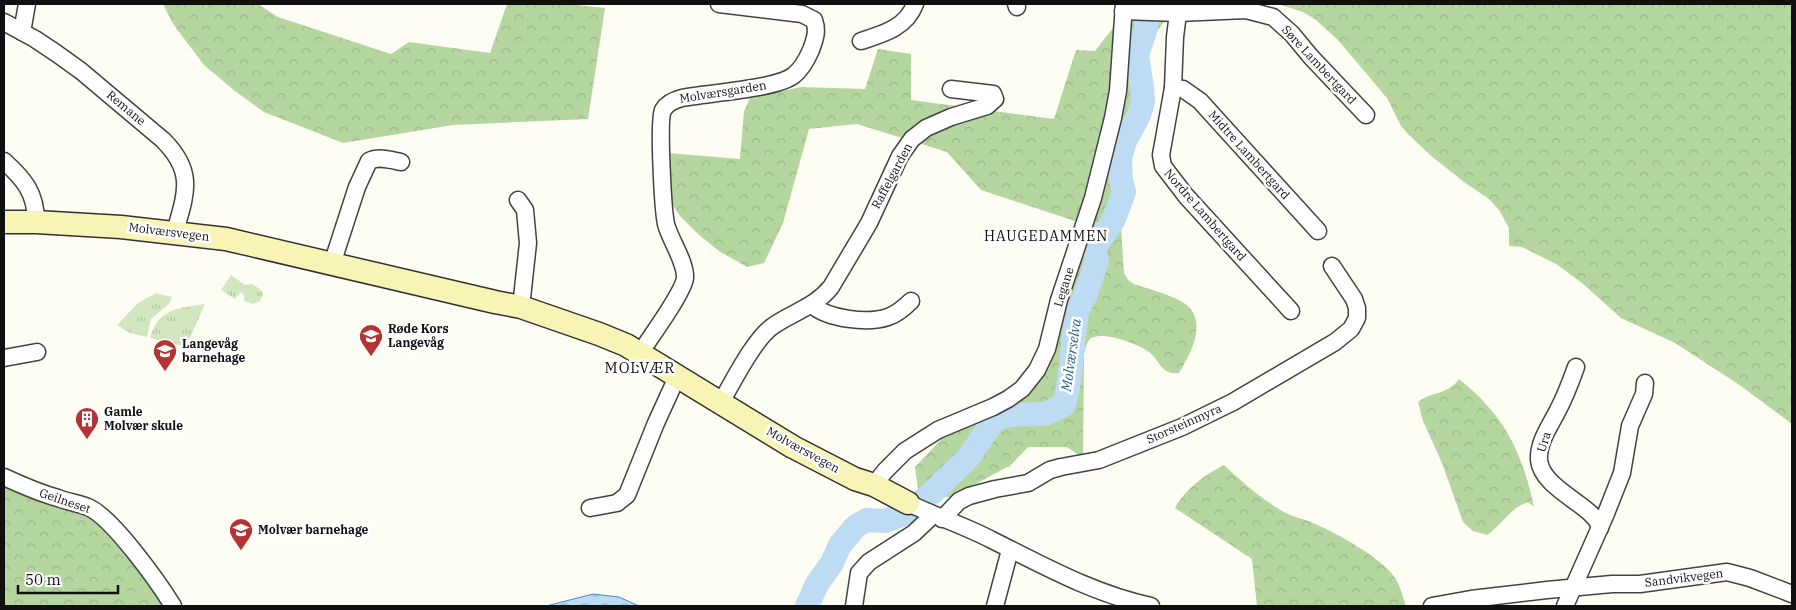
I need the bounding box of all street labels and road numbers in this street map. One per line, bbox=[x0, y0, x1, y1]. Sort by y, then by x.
street label: Søre Lambertgard bbox=[1279, 22, 1360, 107]
street label: Molværsgarden bbox=[678, 77, 768, 106]
street label: Remane bbox=[104, 87, 149, 128]
street label: Midtre Lambertgard bbox=[1206, 107, 1293, 202]
street label: Raffelgarden bbox=[868, 140, 915, 211]
street label: Nordre Lambertgard bbox=[1161, 166, 1249, 264]
street label: Molværsvegen bbox=[128, 219, 211, 244]
street label: Legane bbox=[1050, 265, 1077, 309]
street label: Storsteinmyra bbox=[1144, 400, 1224, 447]
street label: Molværsvegen bbox=[764, 423, 843, 476]
street label: Ura bbox=[1533, 429, 1554, 454]
street label: Geilneset bbox=[38, 485, 93, 516]
street label: Sandvikvegen bbox=[1644, 565, 1724, 590]

